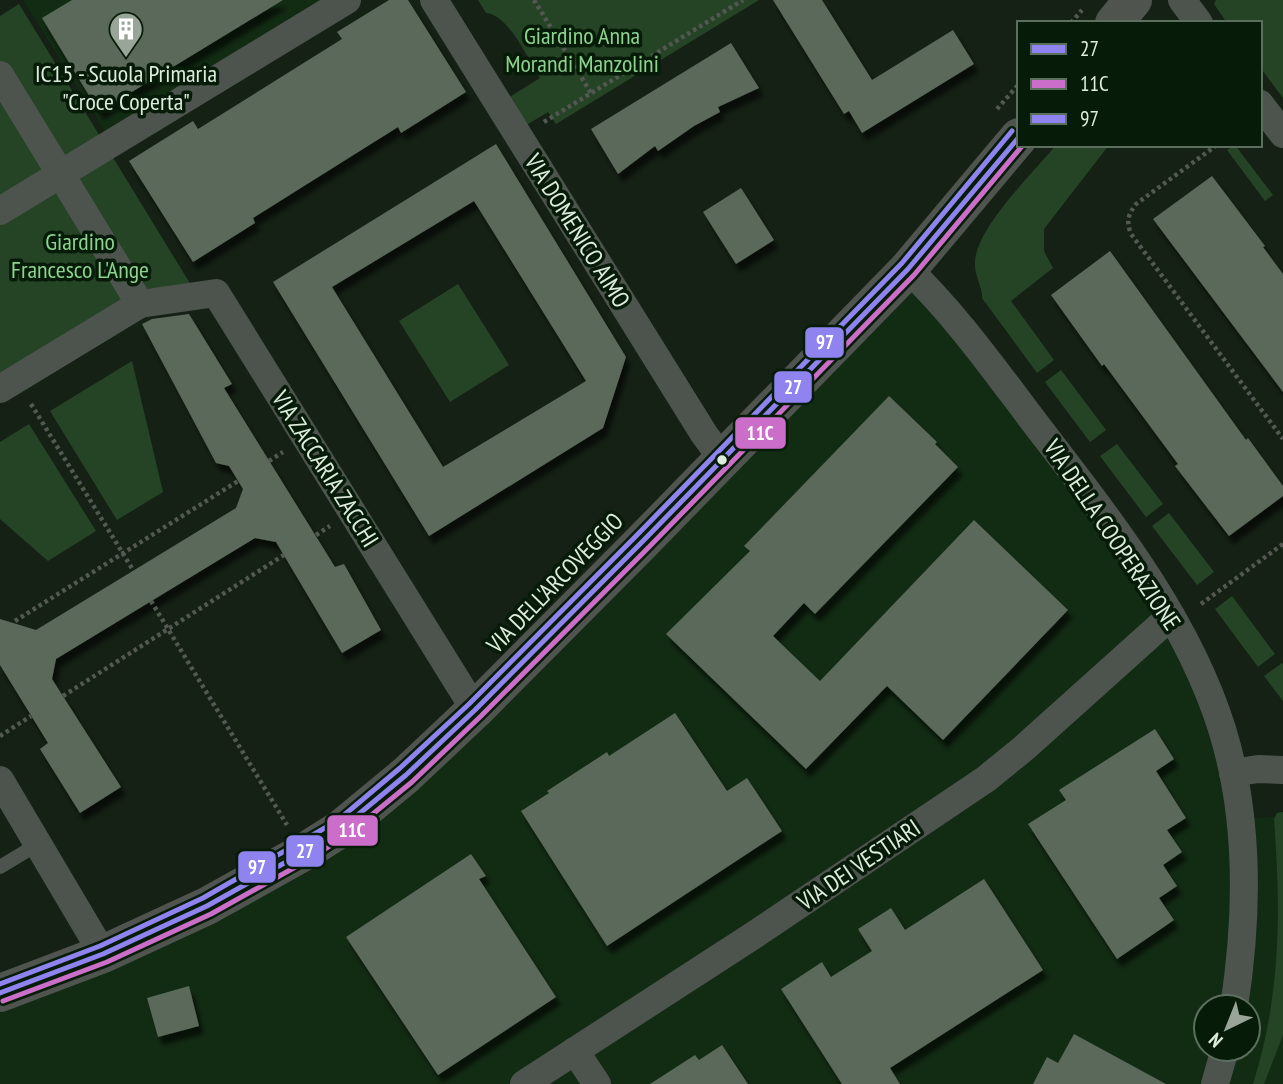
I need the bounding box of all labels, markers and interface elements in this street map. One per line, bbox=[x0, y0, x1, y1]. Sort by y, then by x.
building icon: IC15 - Scuola Primaria "Croce Coperta" bbox=[107, 10, 145, 59]
park label: Giardino Anna Morandi Manzolini bbox=[505, 20, 659, 79]
legend bbox=[1017, 21, 1262, 147]
text: 27 bbox=[1080, 35, 1099, 62]
place label: IC15 - Scuola Primaria "Croce Coperta" bbox=[35, 58, 217, 117]
text: 11C bbox=[1080, 70, 1109, 97]
text: 97 bbox=[1080, 105, 1099, 132]
street label: VIA DOMENICO AIMO bbox=[517, 147, 637, 313]
park label: Giardino Francesco L'Ange bbox=[11, 226, 149, 285]
line badge: 97 bbox=[804, 326, 845, 359]
text: 97 bbox=[816, 330, 834, 354]
line badge: 27 bbox=[773, 370, 813, 404]
text: 27 bbox=[784, 375, 802, 399]
street label: VIA ZACCARIA ZACCHI bbox=[264, 384, 386, 553]
line badge: 11C bbox=[734, 416, 787, 450]
text: 11C bbox=[747, 421, 774, 445]
street label: VIA DELLA COOPERAZIONE bbox=[1037, 433, 1188, 636]
unlabelled marker bbox=[715, 453, 729, 467]
street label: VIA DELL'ARCOVEGGIO bbox=[479, 506, 630, 660]
street label: VIA DEI VESTIARI bbox=[790, 812, 926, 918]
line badge: 11C bbox=[326, 814, 379, 847]
text: 11C bbox=[339, 818, 366, 842]
line badge: 27 bbox=[285, 834, 325, 868]
text: 27 bbox=[296, 839, 314, 863]
line badge: 97 bbox=[237, 850, 277, 884]
text: 97 bbox=[248, 855, 266, 879]
north arrow bbox=[1192, 993, 1262, 1063]
text: N bbox=[1203, 1028, 1227, 1053]

